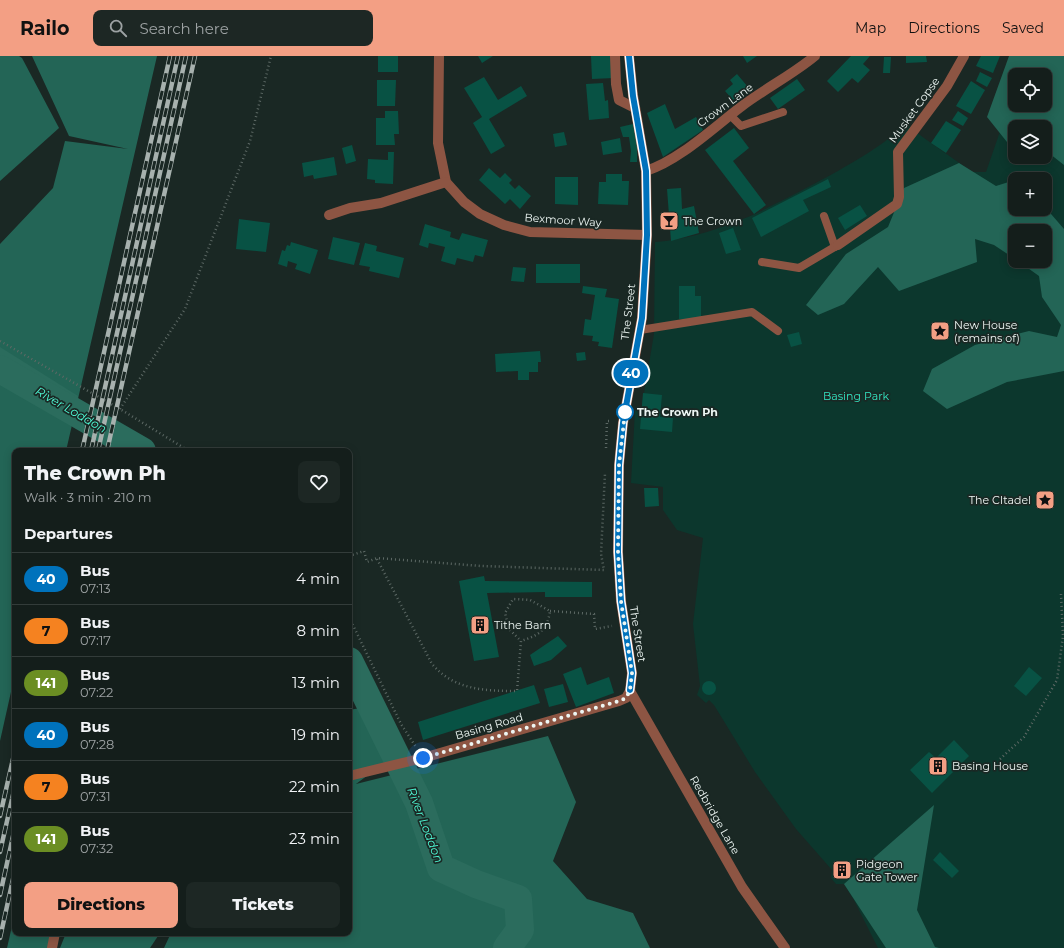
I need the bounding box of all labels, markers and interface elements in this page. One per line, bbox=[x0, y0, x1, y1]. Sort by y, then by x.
search box bbox=[93, 10, 373, 46]
text: Railo bbox=[20, 17, 69, 40]
icon: search bbox=[107, 17, 129, 39]
text: Search here bbox=[139, 19, 229, 38]
text: Map bbox=[855, 19, 886, 37]
text: Directions bbox=[908, 19, 980, 37]
text: Saved bbox=[1002, 19, 1044, 37]
map controls bbox=[1008, 68, 1052, 268]
button: locate bbox=[1008, 68, 1052, 112]
street label: Musket Copse bbox=[886, 74, 943, 145]
street label: Crown Lane bbox=[694, 80, 756, 130]
button: layers bbox=[1008, 120, 1052, 164]
button: + bbox=[1008, 172, 1052, 216]
street label: Bexmoor Way bbox=[524, 210, 602, 230]
bar icon: The Crown bbox=[658, 210, 680, 232]
place label: The Crown bbox=[683, 214, 742, 228]
button: − bbox=[1008, 224, 1052, 268]
street label: The Street bbox=[618, 283, 638, 341]
place label: New House (remains of) bbox=[954, 318, 1020, 345]
place icon: New House (remains of) bbox=[929, 320, 951, 342]
line badge: 40 bbox=[613, 360, 649, 386]
text: 40 bbox=[621, 364, 641, 382]
water label: River Loddon bbox=[33, 383, 110, 436]
park label: Basing Park bbox=[823, 389, 889, 403]
marker: The Crown Ph bbox=[616, 403, 634, 421]
place label: The Crown Ph bbox=[637, 405, 718, 419]
button: heart bbox=[298, 461, 340, 503]
text: The Crown Ph bbox=[24, 462, 166, 485]
text: Walk · 3 min · 210 m bbox=[24, 489, 152, 505]
place icon: The CItadel bbox=[1034, 489, 1056, 511]
place label: The CItadel bbox=[969, 493, 1031, 507]
text: Departures bbox=[24, 524, 113, 543]
text: Bus bbox=[80, 561, 110, 580]
text: 4 min bbox=[296, 569, 340, 588]
text: 40 bbox=[36, 570, 56, 588]
text: 07:13 bbox=[80, 580, 111, 596]
street label: The Street bbox=[627, 605, 649, 664]
text: Bus bbox=[80, 613, 110, 632]
building icon: Tithe Barn bbox=[469, 614, 491, 636]
place label: Tithe Barn bbox=[494, 618, 551, 632]
text: 8 min bbox=[296, 621, 340, 640]
text: 7 bbox=[42, 622, 50, 640]
text: 07:17 bbox=[80, 632, 111, 648]
text: Bus bbox=[80, 665, 110, 684]
text: 13 min bbox=[292, 673, 340, 692]
text: 141 bbox=[36, 674, 56, 692]
text: 07:22 bbox=[80, 684, 113, 700]
street label: Basing Road bbox=[454, 710, 524, 742]
text: Bus bbox=[80, 717, 110, 736]
text: 19 min bbox=[291, 725, 340, 744]
text: 40 bbox=[36, 726, 56, 744]
text: 07:28 bbox=[80, 736, 114, 752]
your location bbox=[413, 748, 433, 768]
building icon: Basing House bbox=[927, 755, 949, 777]
place label: Basing House bbox=[952, 759, 1029, 773]
text: Bus bbox=[80, 769, 110, 788]
street label: Redbridge Lane bbox=[687, 773, 743, 857]
text: 22 min bbox=[289, 777, 340, 796]
text: 7 bbox=[42, 778, 50, 796]
water label: River Loddon bbox=[404, 785, 447, 865]
text: 07:31 bbox=[80, 788, 111, 804]
text: Bus bbox=[80, 821, 110, 840]
text: 23 min bbox=[289, 829, 340, 848]
text: 141 bbox=[36, 830, 56, 848]
text: 07:32 bbox=[80, 840, 113, 856]
place label: Pidgeon Gate Tower bbox=[856, 857, 918, 884]
building icon: Pidgeon Gate Tower bbox=[831, 859, 853, 881]
button: Directions bbox=[24, 882, 178, 928]
button: Tickets bbox=[186, 882, 340, 928]

